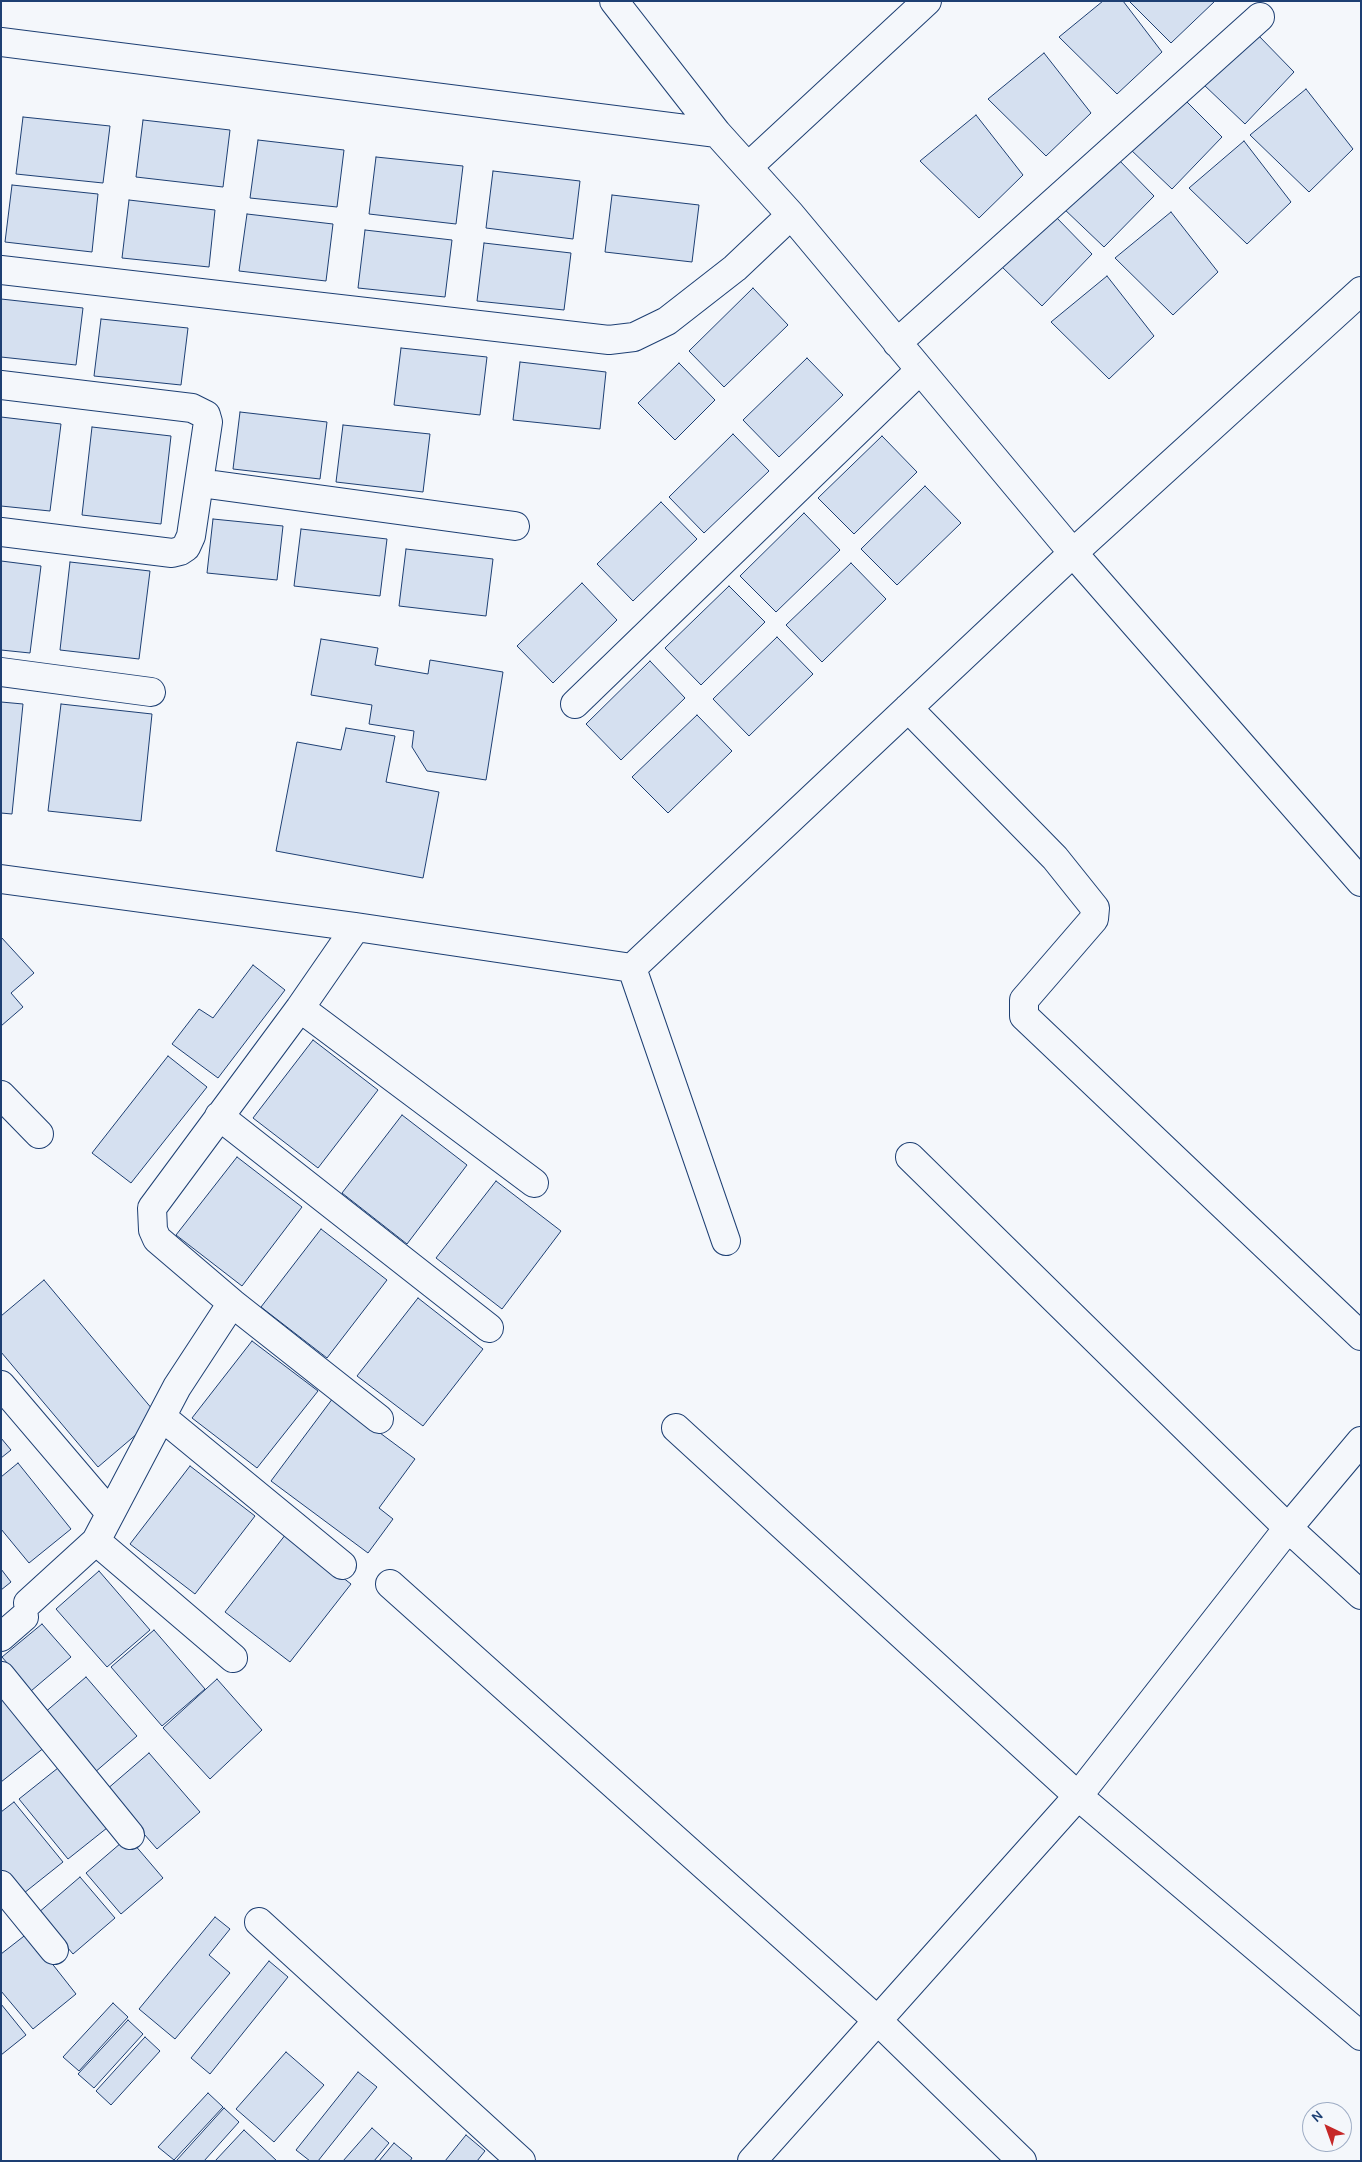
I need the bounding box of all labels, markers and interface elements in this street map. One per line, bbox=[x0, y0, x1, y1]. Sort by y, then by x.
north arrow bbox=[1302, 2102, 1352, 2152]
text: N bbox=[1308, 2107, 1327, 2126]

